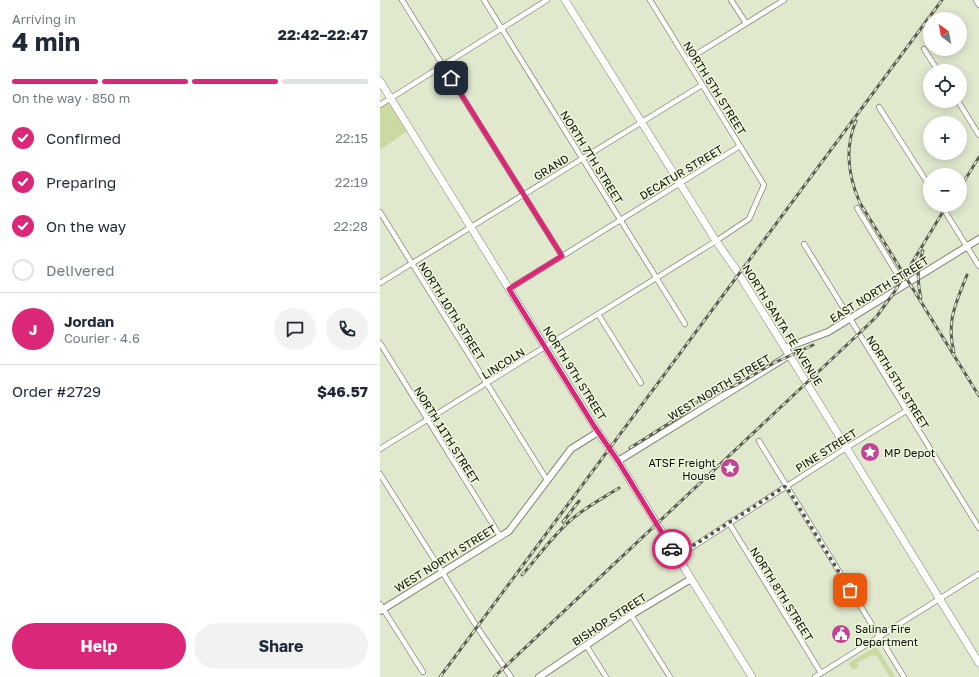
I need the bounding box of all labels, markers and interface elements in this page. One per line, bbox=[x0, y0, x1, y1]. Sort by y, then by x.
text: Arriving in bbox=[12, 11, 76, 27]
north arrow bbox=[923, 12, 967, 56]
map controls bbox=[923, 12, 967, 212]
text: 22:42–22:47 bbox=[278, 25, 368, 43]
text: 4 min bbox=[12, 26, 80, 57]
street label: NORTH 5TH STREET bbox=[681, 39, 749, 137]
pin bbox=[434, 61, 468, 95]
button: locate bbox=[923, 64, 967, 108]
icon: home bbox=[440, 67, 462, 89]
text: On the way · 850 m bbox=[12, 90, 130, 106]
street label: NORTH 7TH STREET bbox=[558, 108, 626, 206]
button: + bbox=[923, 116, 967, 160]
icon: check bbox=[12, 127, 34, 149]
text: Confirmed bbox=[46, 129, 121, 147]
text: 22:15 bbox=[335, 130, 368, 146]
street label: DECATUR STREET bbox=[637, 142, 725, 202]
street label: GRAND bbox=[531, 151, 571, 183]
button: − bbox=[923, 168, 967, 212]
icon: check bbox=[12, 171, 34, 193]
text: Preparing bbox=[46, 173, 116, 191]
text: 22:19 bbox=[335, 174, 368, 190]
icon: check bbox=[12, 215, 34, 237]
text: On the way bbox=[46, 217, 126, 235]
text: 22:28 bbox=[334, 218, 368, 234]
street label: EAST NORTH STREET bbox=[827, 253, 931, 325]
street label: NORTH 10TH STREET bbox=[416, 259, 488, 363]
text: Delivered bbox=[46, 261, 114, 279]
street label: NORTH SANTA FE AVENUE bbox=[740, 262, 826, 388]
button: chat bbox=[274, 308, 316, 350]
button: phone bbox=[326, 308, 368, 350]
text: Jordan bbox=[64, 312, 114, 330]
text: J bbox=[29, 320, 37, 338]
street label: NORTH 9TH STREET bbox=[541, 324, 609, 422]
text: Courier · 4.6 bbox=[64, 330, 140, 346]
street label: NORTH 5TH STREET bbox=[864, 333, 932, 431]
street label: LINCOLN bbox=[479, 345, 527, 381]
street label: WEST NORTH STREET bbox=[665, 351, 773, 423]
text: Order #2729 bbox=[12, 382, 101, 400]
text: $46.57 bbox=[317, 382, 368, 400]
street label: NORTH 11TH STREET bbox=[412, 384, 482, 486]
street label: PINE STREET bbox=[793, 426, 859, 474]
place icon: MP Depot bbox=[859, 441, 881, 463]
place label: MP Depot bbox=[884, 446, 935, 459]
place label: ATSF Freight House bbox=[649, 456, 716, 482]
place icon: ATSF Freight House bbox=[719, 457, 741, 479]
street label: WEST NORTH STREET bbox=[392, 521, 498, 595]
courier bbox=[652, 529, 692, 569]
icon: car bbox=[661, 538, 683, 560]
street label: NORTH 8TH STREET bbox=[748, 545, 816, 643]
pin bbox=[833, 573, 867, 607]
icon: bag bbox=[839, 579, 861, 601]
street label: BISHOP STREET bbox=[569, 590, 649, 648]
place label: Salina Fire Department bbox=[855, 622, 918, 648]
button: Help bbox=[12, 623, 186, 669]
button: Share bbox=[194, 623, 368, 669]
public building icon: Salina Fire Department bbox=[830, 623, 852, 645]

